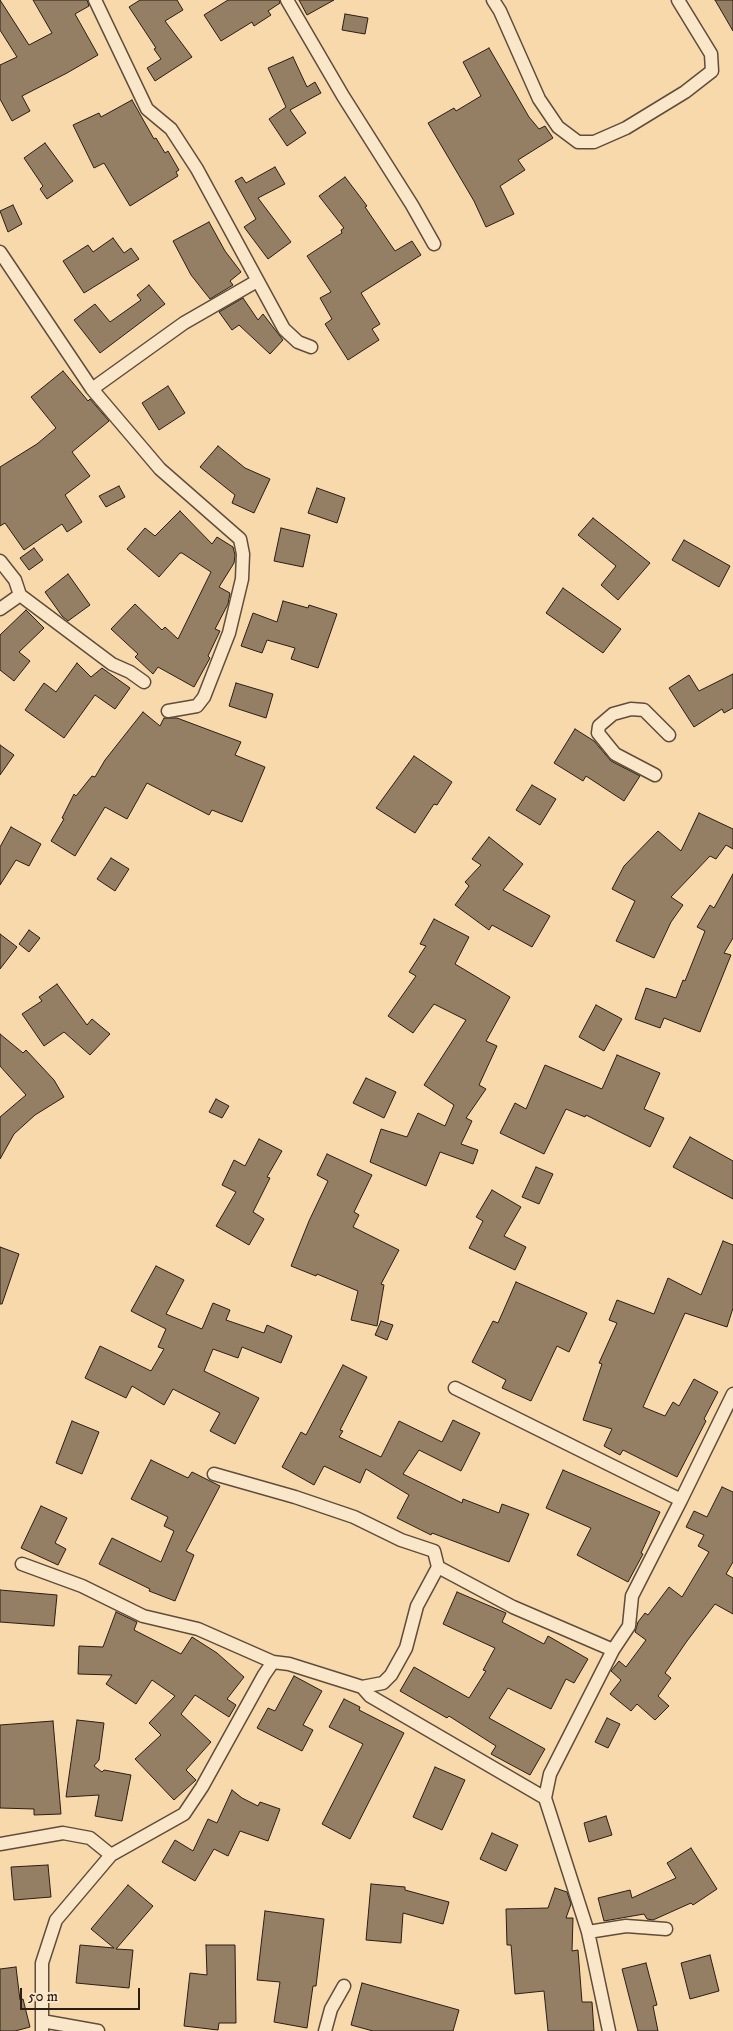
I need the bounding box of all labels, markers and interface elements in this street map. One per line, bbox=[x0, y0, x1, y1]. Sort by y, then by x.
scale bar bbox=[22, 1978, 142, 2010]
text: 50 m bbox=[28, 1987, 58, 2006]

